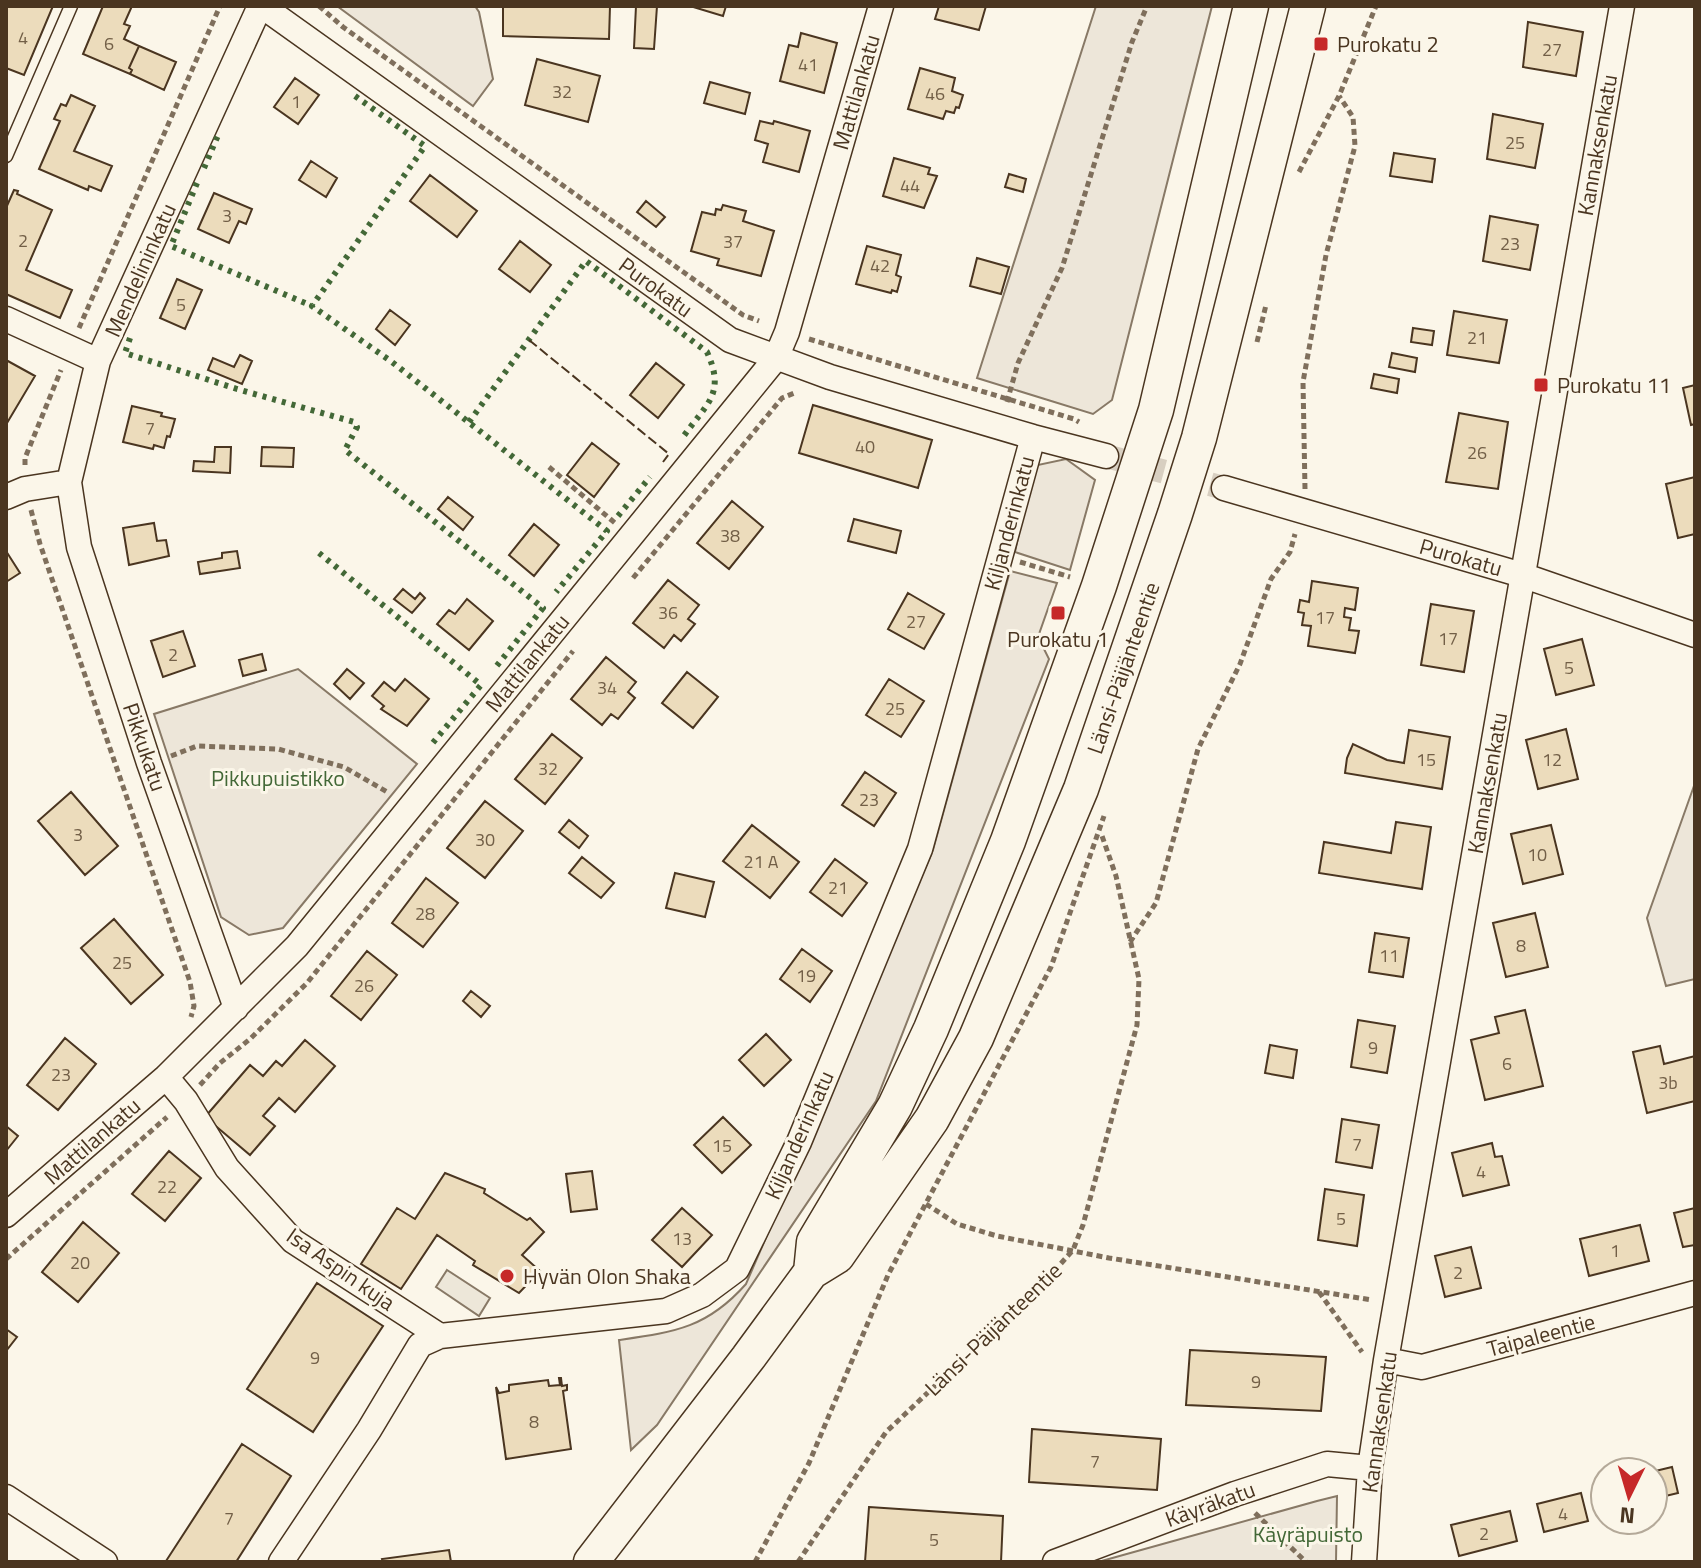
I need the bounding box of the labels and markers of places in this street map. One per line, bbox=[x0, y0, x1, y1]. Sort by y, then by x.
place label: Purokatu 2 bbox=[1337, 27, 1439, 61]
marker: Purokatu 2 bbox=[1312, 35, 1330, 53]
place label: Purokatu 11 bbox=[1557, 368, 1671, 402]
marker: Purokatu 11 bbox=[1532, 376, 1550, 394]
marker: Purokatu 1 bbox=[1049, 604, 1067, 622]
place label: Purokatu 1 bbox=[1007, 622, 1109, 656]
place label: Hyvän Olon Shaka bbox=[523, 1259, 691, 1293]
marker: Hyvän Olon Shaka bbox=[498, 1267, 516, 1285]

